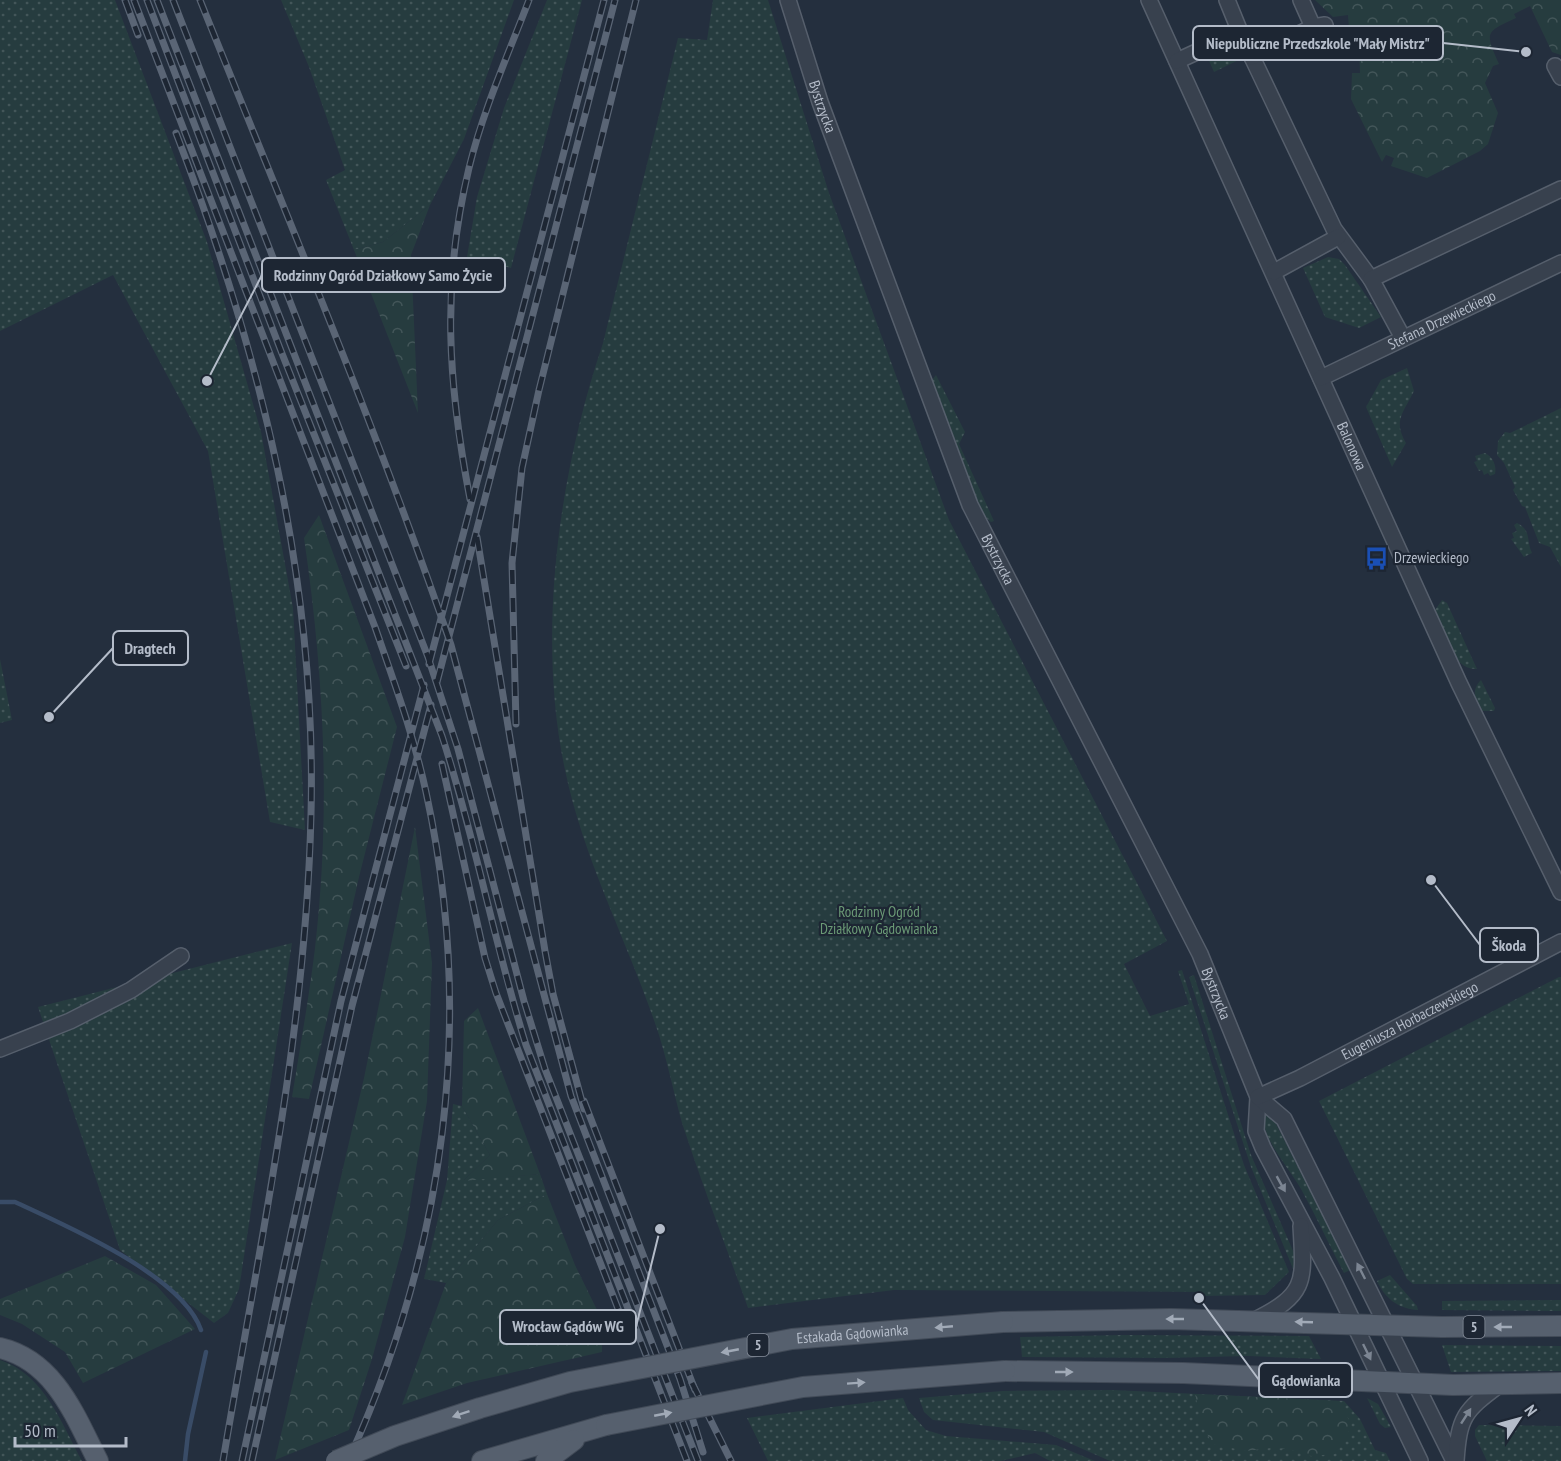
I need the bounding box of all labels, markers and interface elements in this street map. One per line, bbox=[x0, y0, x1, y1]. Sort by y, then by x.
callout: Niepubliczne Przedszkole "Mały Mistrz" bbox=[1193, 26, 1443, 60]
text: Niepubliczne Przedszkole "Mały Mistrz" bbox=[1206, 33, 1430, 53]
street label: Bystrzycka bbox=[805, 78, 841, 135]
callout: Rodzinny Ogród Działkowy Samo Życie bbox=[262, 258, 505, 292]
text: Rodzinny Ogród Działkowy Samo Życie bbox=[274, 265, 492, 285]
street label: Stefana Drzewieckiego bbox=[1385, 286, 1499, 354]
street label: Balonowa bbox=[1333, 419, 1371, 473]
street label: Bystrzycka bbox=[977, 531, 1019, 588]
bus stop icon: Drzewieckiego bbox=[1363, 545, 1389, 571]
place label: Drzewieckiego bbox=[1394, 548, 1469, 567]
callout: Dragtech bbox=[113, 631, 188, 665]
text: Dragtech bbox=[124, 638, 176, 658]
park label: Rodzinny Ogród Działkowy Gądowianka bbox=[820, 902, 938, 938]
callout: Škoda bbox=[1480, 928, 1538, 962]
text: Škoda bbox=[1492, 935, 1527, 955]
street label: Bystrzycka bbox=[1197, 965, 1235, 1022]
street label: Eugeniusza Horbaczewskiego bbox=[1338, 977, 1481, 1064]
one-way arrow bbox=[1276, 1176, 1286, 1193]
one-way arrow bbox=[1356, 1263, 1366, 1280]
callout: Wrocław Gądów WG bbox=[500, 1310, 636, 1344]
one-way arrow bbox=[1166, 1314, 1185, 1324]
text: Wrocław Gądów WG bbox=[511, 1316, 624, 1336]
road number: 5 bbox=[1464, 1316, 1484, 1338]
one-way arrow bbox=[1294, 1317, 1313, 1326]
street label: Estakada Gądowianka bbox=[796, 1320, 909, 1348]
one-way arrow bbox=[935, 1322, 954, 1331]
one-way arrow bbox=[1493, 1322, 1512, 1332]
road number: 5 bbox=[748, 1334, 768, 1356]
one-way arrow bbox=[1363, 1344, 1372, 1361]
one-way arrow bbox=[720, 1347, 739, 1356]
callout: Gądowianka bbox=[1259, 1363, 1352, 1397]
one-way arrow bbox=[1054, 1367, 1073, 1377]
text: Gądowianka bbox=[1272, 1370, 1341, 1390]
one-way arrow bbox=[846, 1378, 865, 1388]
north arrow bbox=[1489, 1389, 1549, 1449]
text: N bbox=[1521, 1401, 1542, 1420]
one-way arrow bbox=[1460, 1408, 1471, 1425]
one-way arrow bbox=[654, 1409, 673, 1418]
scale bar bbox=[15, 1410, 126, 1448]
one-way arrow bbox=[452, 1410, 470, 1420]
text: 50 m bbox=[24, 1419, 56, 1442]

